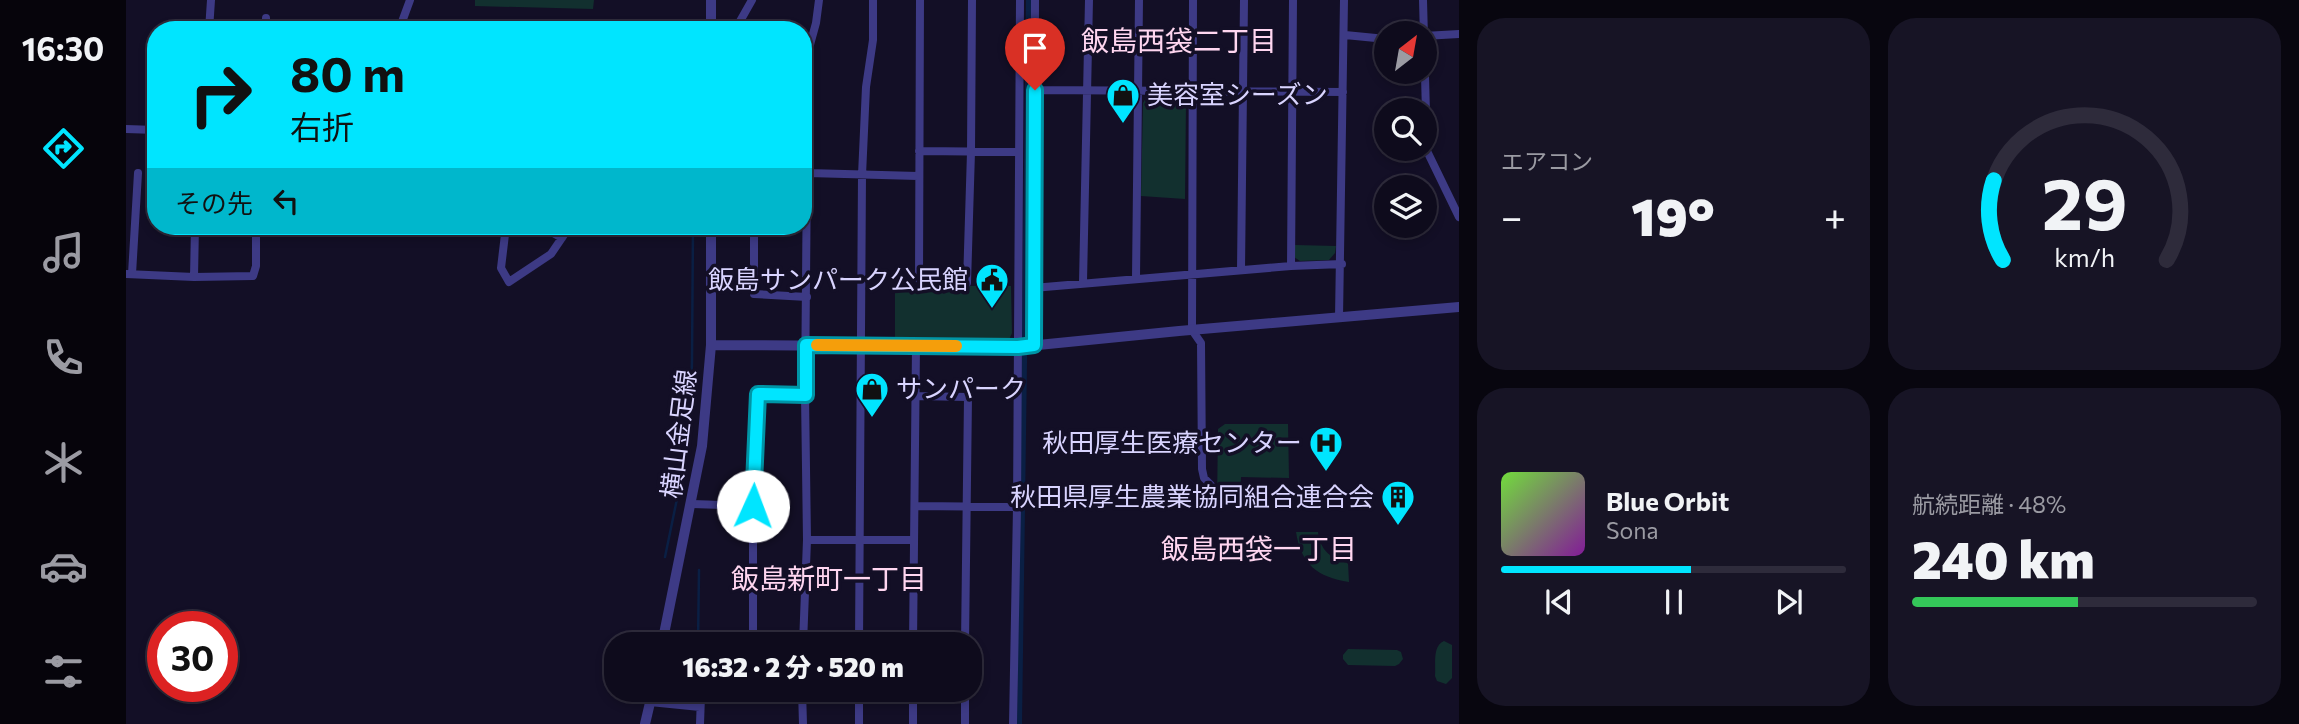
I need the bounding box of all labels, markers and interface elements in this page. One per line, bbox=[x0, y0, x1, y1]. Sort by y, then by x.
pin bbox=[1005, 18, 1065, 90]
north arrow bbox=[1374, 21, 1437, 84]
map controls bbox=[1374, 21, 1437, 238]
district label: 飯島西袋二丁目 bbox=[1081, 23, 1277, 57]
text: 16:30 bbox=[22, 28, 104, 68]
icon: arrive bbox=[1016, 29, 1054, 67]
text: 80 m bbox=[290, 42, 405, 102]
icon: right bbox=[175, 49, 266, 140]
shop icon: 美容室シーズン bbox=[1104, 76, 1142, 125]
place label: 美容室シーズン bbox=[1147, 78, 1328, 109]
button: search bbox=[1374, 98, 1437, 161]
text: 右折 bbox=[290, 106, 354, 146]
icon: directions bbox=[39, 124, 88, 173]
text: エアコン bbox=[1501, 147, 1593, 175]
text: 29 bbox=[2042, 156, 2127, 245]
button: layers bbox=[1374, 175, 1437, 238]
icon: left bbox=[267, 182, 305, 220]
text: 19° bbox=[1631, 183, 1715, 247]
text: その先 bbox=[175, 187, 253, 218]
text: − bbox=[1501, 192, 1523, 239]
text: + bbox=[1824, 192, 1846, 239]
icon: music bbox=[39, 228, 88, 277]
text: km/h bbox=[2054, 242, 2115, 272]
public building icon: 飯島サンパーク公民館 bbox=[973, 261, 1011, 310]
place label: 飯島サンパーク公民館 bbox=[708, 263, 968, 294]
icon: phone bbox=[39, 333, 88, 382]
street label: 横山金足線 bbox=[654, 367, 701, 500]
shop icon: サンパーク bbox=[853, 370, 891, 419]
place label: サンパーク bbox=[896, 372, 1026, 403]
hospital icon: 秋田厚生医療センター bbox=[1307, 424, 1345, 473]
place label: 秋田厚生医療センター bbox=[1042, 426, 1302, 457]
icon: climate bbox=[39, 438, 88, 487]
position arrow bbox=[716, 469, 790, 543]
building icon: 秋田県厚生農業協同組合連合会 bbox=[1379, 478, 1417, 527]
place label: 秋田県厚生農業協同組合連合会 bbox=[1010, 480, 1374, 511]
text: Blue Orbit bbox=[1606, 485, 1729, 516]
text: 航続距離 · 48% bbox=[1912, 490, 2066, 518]
text: Sona bbox=[1606, 516, 1658, 544]
text: 240 km bbox=[1912, 526, 2095, 590]
district label: 飯島西袋一丁目 bbox=[1161, 531, 1357, 565]
icon: car bbox=[39, 542, 88, 591]
district label: 飯島新町一丁目 bbox=[731, 561, 927, 595]
icon: previous bbox=[1540, 583, 1578, 621]
icon: pause bbox=[1655, 583, 1693, 621]
icon: next bbox=[1770, 583, 1808, 621]
speed limit sign: 30 bbox=[147, 611, 238, 702]
icon: filters bbox=[39, 647, 88, 696]
text: 16:32 · 2 分 · 520 m bbox=[682, 651, 904, 682]

